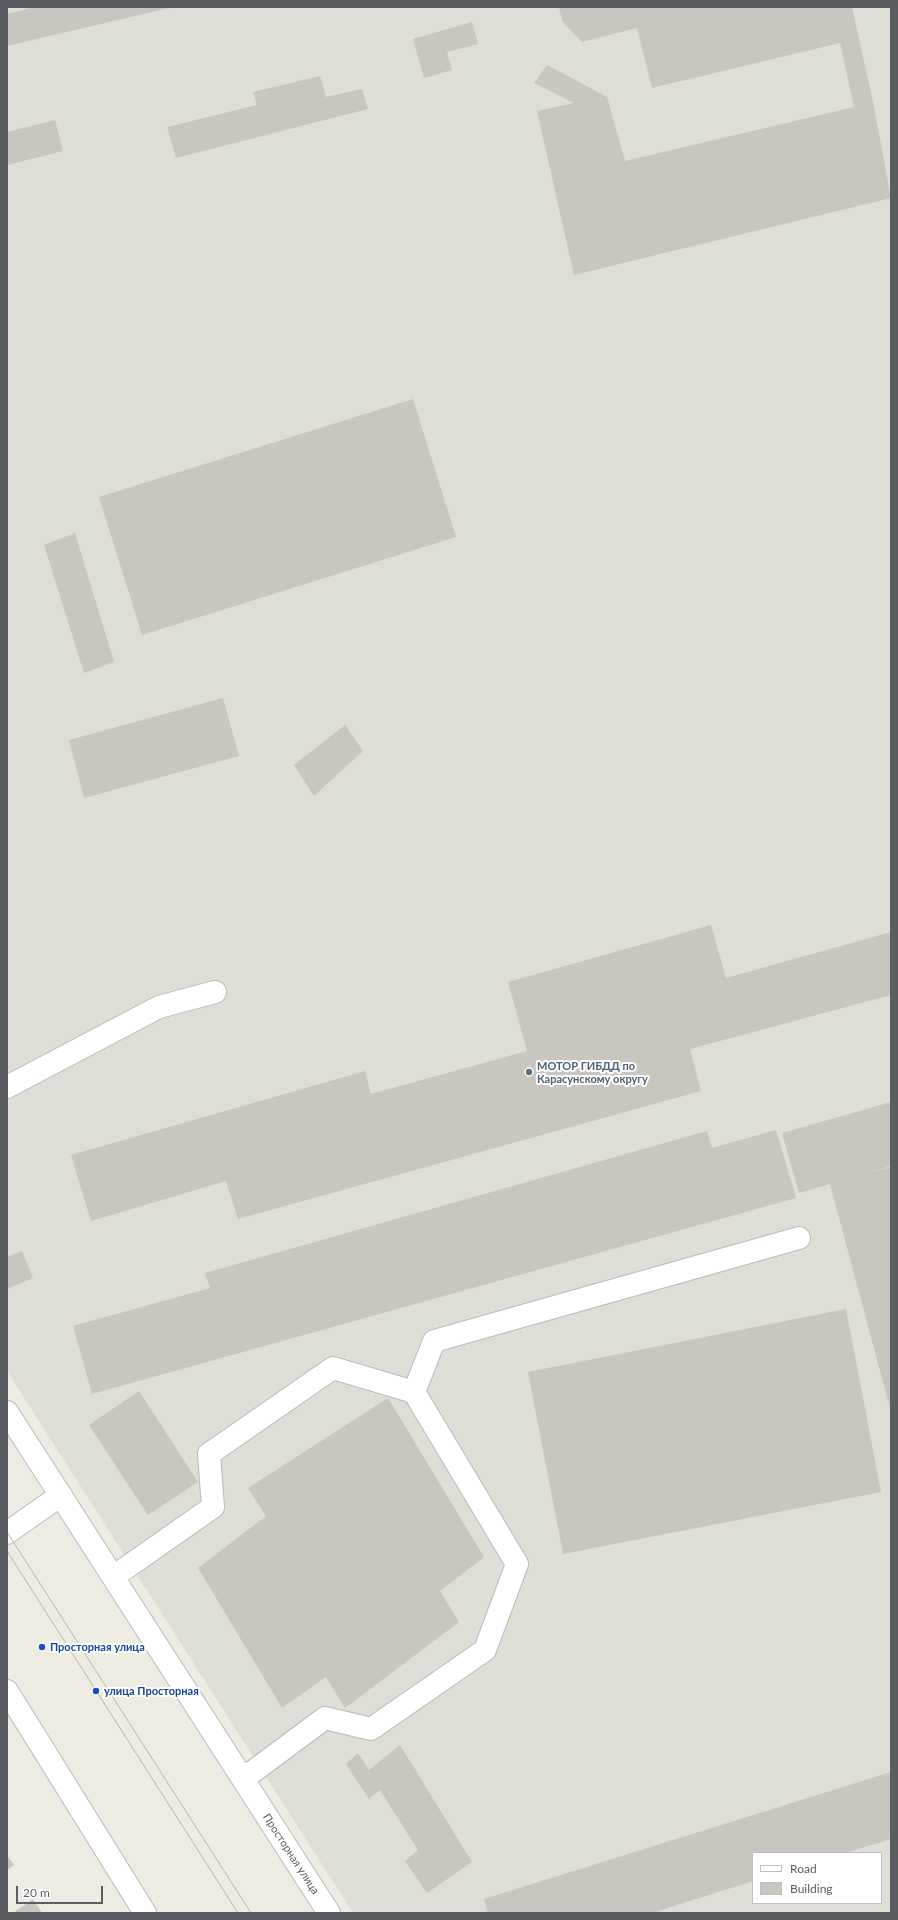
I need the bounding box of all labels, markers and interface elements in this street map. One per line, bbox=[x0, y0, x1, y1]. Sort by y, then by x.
place label: МОТОР ГИБДД по Карасунскому округу bbox=[537, 1059, 648, 1085]
marker: МОТОР ГИБДД по Карасунскому округу bbox=[524, 1067, 534, 1077]
place label: Просторная улица bbox=[50, 1640, 145, 1654]
marker: Просторная улица bbox=[37, 1642, 47, 1652]
place label: улица Просторная bbox=[104, 1684, 199, 1698]
marker: улица Просторная bbox=[91, 1686, 101, 1696]
street label: Просторная улица bbox=[260, 1811, 322, 1897]
legend bbox=[752, 1852, 882, 1904]
text: Road bbox=[790, 1861, 817, 1876]
scale bar bbox=[18, 1878, 105, 1904]
text: Building bbox=[790, 1881, 833, 1896]
text: 20 m bbox=[23, 1885, 50, 1900]

